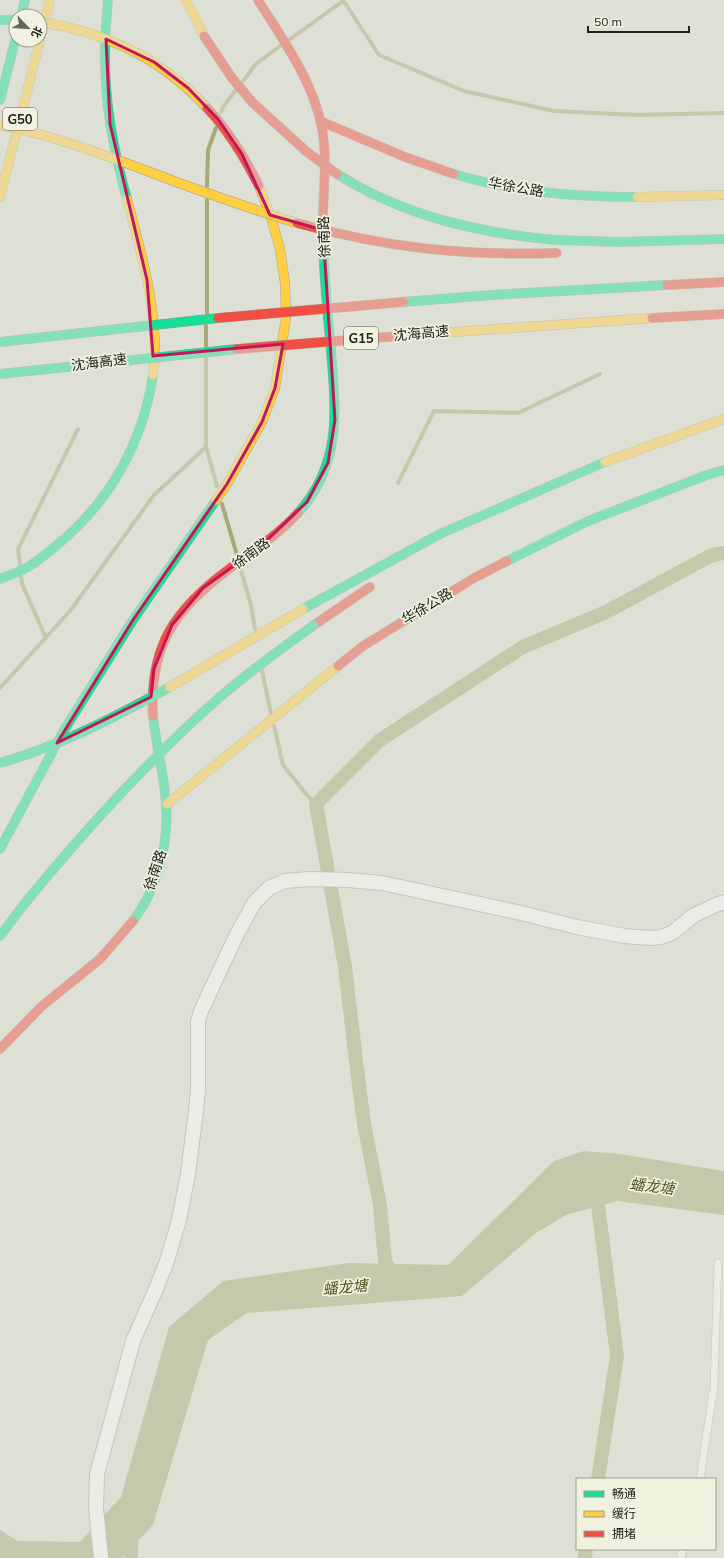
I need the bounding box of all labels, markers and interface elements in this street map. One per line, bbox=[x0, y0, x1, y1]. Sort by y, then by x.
north arrow bbox=[8, 8, 48, 48]
scale bar bbox=[588, 8, 689, 34]
text: 50 m bbox=[594, 14, 622, 29]
text: 北 bbox=[28, 24, 46, 40]
road number: G50 bbox=[3, 108, 37, 130]
street label: 华徐公路 bbox=[487, 173, 545, 201]
street label: 徐南路 bbox=[314, 216, 334, 258]
street label: 沈海高速 bbox=[392, 322, 450, 344]
road number: G15 bbox=[344, 327, 378, 349]
street label: 沈海高速 bbox=[70, 350, 128, 374]
street label: 徐南路 bbox=[229, 533, 273, 573]
street label: 华徐公路 bbox=[398, 584, 456, 628]
street label: 徐南路 bbox=[140, 847, 170, 893]
water label: 蟠龙塘 bbox=[629, 1174, 678, 1199]
water label: 蟠龙塘 bbox=[322, 1275, 371, 1298]
legend bbox=[576, 1478, 716, 1550]
text: 畅通 bbox=[612, 1486, 636, 1501]
text: 缓行 bbox=[612, 1506, 636, 1521]
text: 拥堵 bbox=[612, 1526, 636, 1541]

